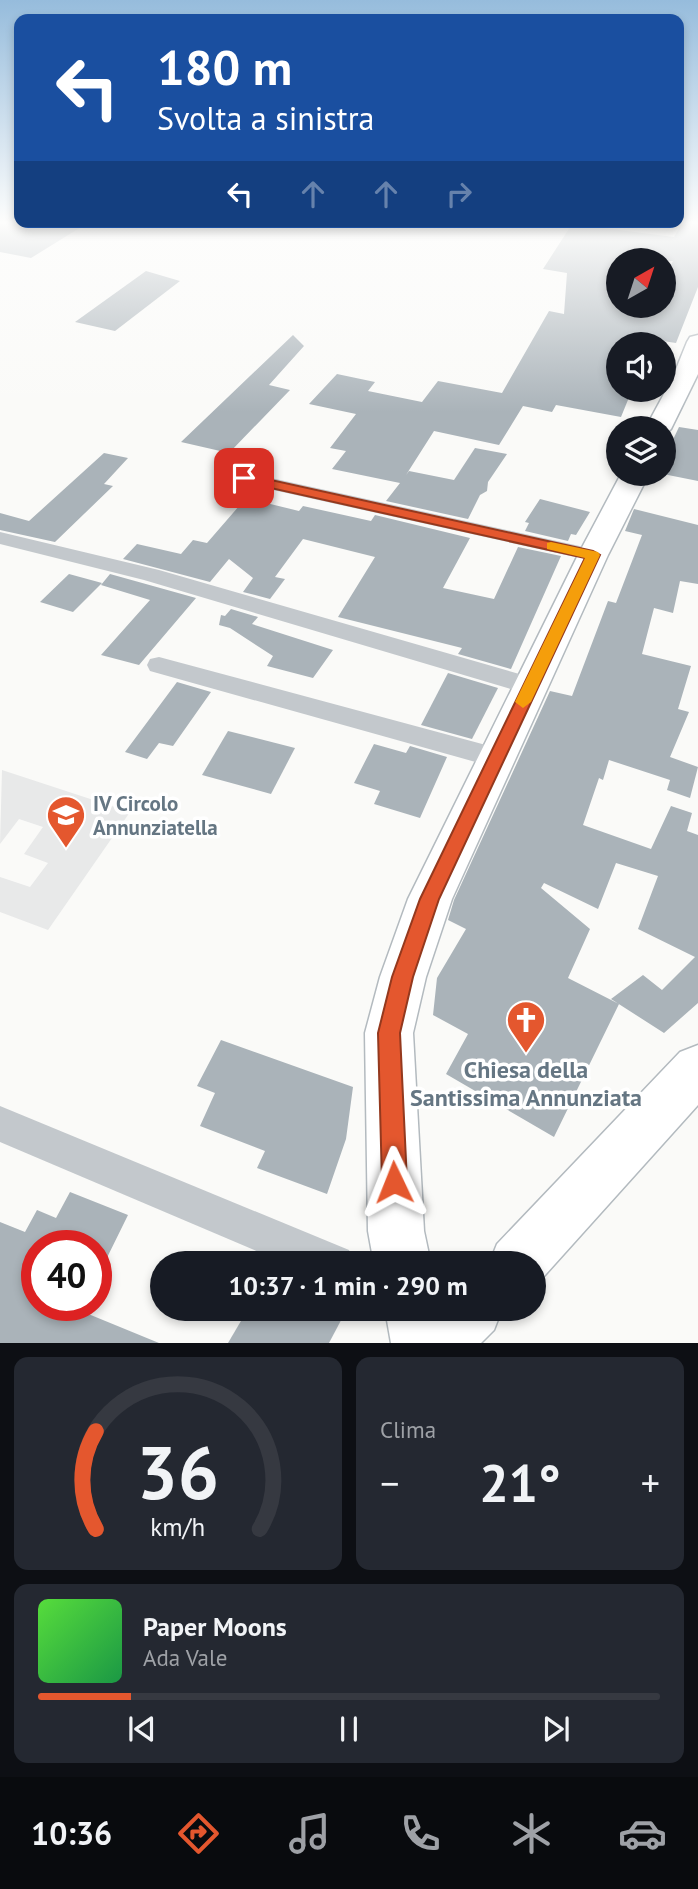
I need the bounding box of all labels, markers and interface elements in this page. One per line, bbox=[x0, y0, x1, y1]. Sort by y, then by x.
text: 180 m bbox=[157, 35, 292, 99]
icon: left bbox=[42, 42, 133, 133]
text: Svolta a sinistra bbox=[157, 97, 374, 139]
icon: left bbox=[221, 175, 259, 213]
icon: ahead bbox=[294, 175, 332, 213]
icon: ahead bbox=[367, 175, 405, 213]
icon: right bbox=[440, 175, 478, 213]
north arrow bbox=[606, 248, 676, 318]
map controls bbox=[606, 248, 676, 486]
button: sound bbox=[606, 332, 676, 402]
button: layers bbox=[606, 416, 676, 486]
pin bbox=[214, 448, 274, 508]
icon: arrive bbox=[225, 459, 263, 497]
place label: IV Circolo Annunziatella bbox=[93, 790, 218, 841]
school or university icon: IV Circolo Annunziatella bbox=[45, 794, 87, 849]
church icon: Chiesa della Santissima Annunziata bbox=[505, 999, 547, 1054]
place label: Chiesa della Santissima Annunziata bbox=[410, 1054, 642, 1113]
position arrow bbox=[357, 1145, 431, 1219]
speed limit sign: 40 bbox=[21, 1230, 112, 1321]
text: 10:37 · 1 min · 290 m bbox=[228, 1269, 468, 1302]
text: Clima bbox=[380, 1415, 436, 1444]
text: 36 bbox=[137, 1426, 219, 1520]
text: 21° bbox=[479, 1449, 561, 1516]
text: − bbox=[380, 1458, 399, 1507]
text: + bbox=[641, 1458, 660, 1507]
text: km/h bbox=[151, 1511, 205, 1543]
text: Paper Moons bbox=[143, 1610, 287, 1643]
text: Ada Vale bbox=[143, 1643, 227, 1672]
icon: previous bbox=[123, 1710, 161, 1748]
icon: pause bbox=[330, 1710, 368, 1748]
icon: next bbox=[537, 1710, 575, 1748]
icon: directions bbox=[174, 1809, 223, 1858]
icon: music bbox=[285, 1809, 334, 1858]
icon: phone bbox=[396, 1809, 445, 1858]
icon: climate bbox=[507, 1809, 556, 1858]
icon: car bbox=[618, 1809, 667, 1858]
text: 10:36 bbox=[31, 1812, 112, 1854]

